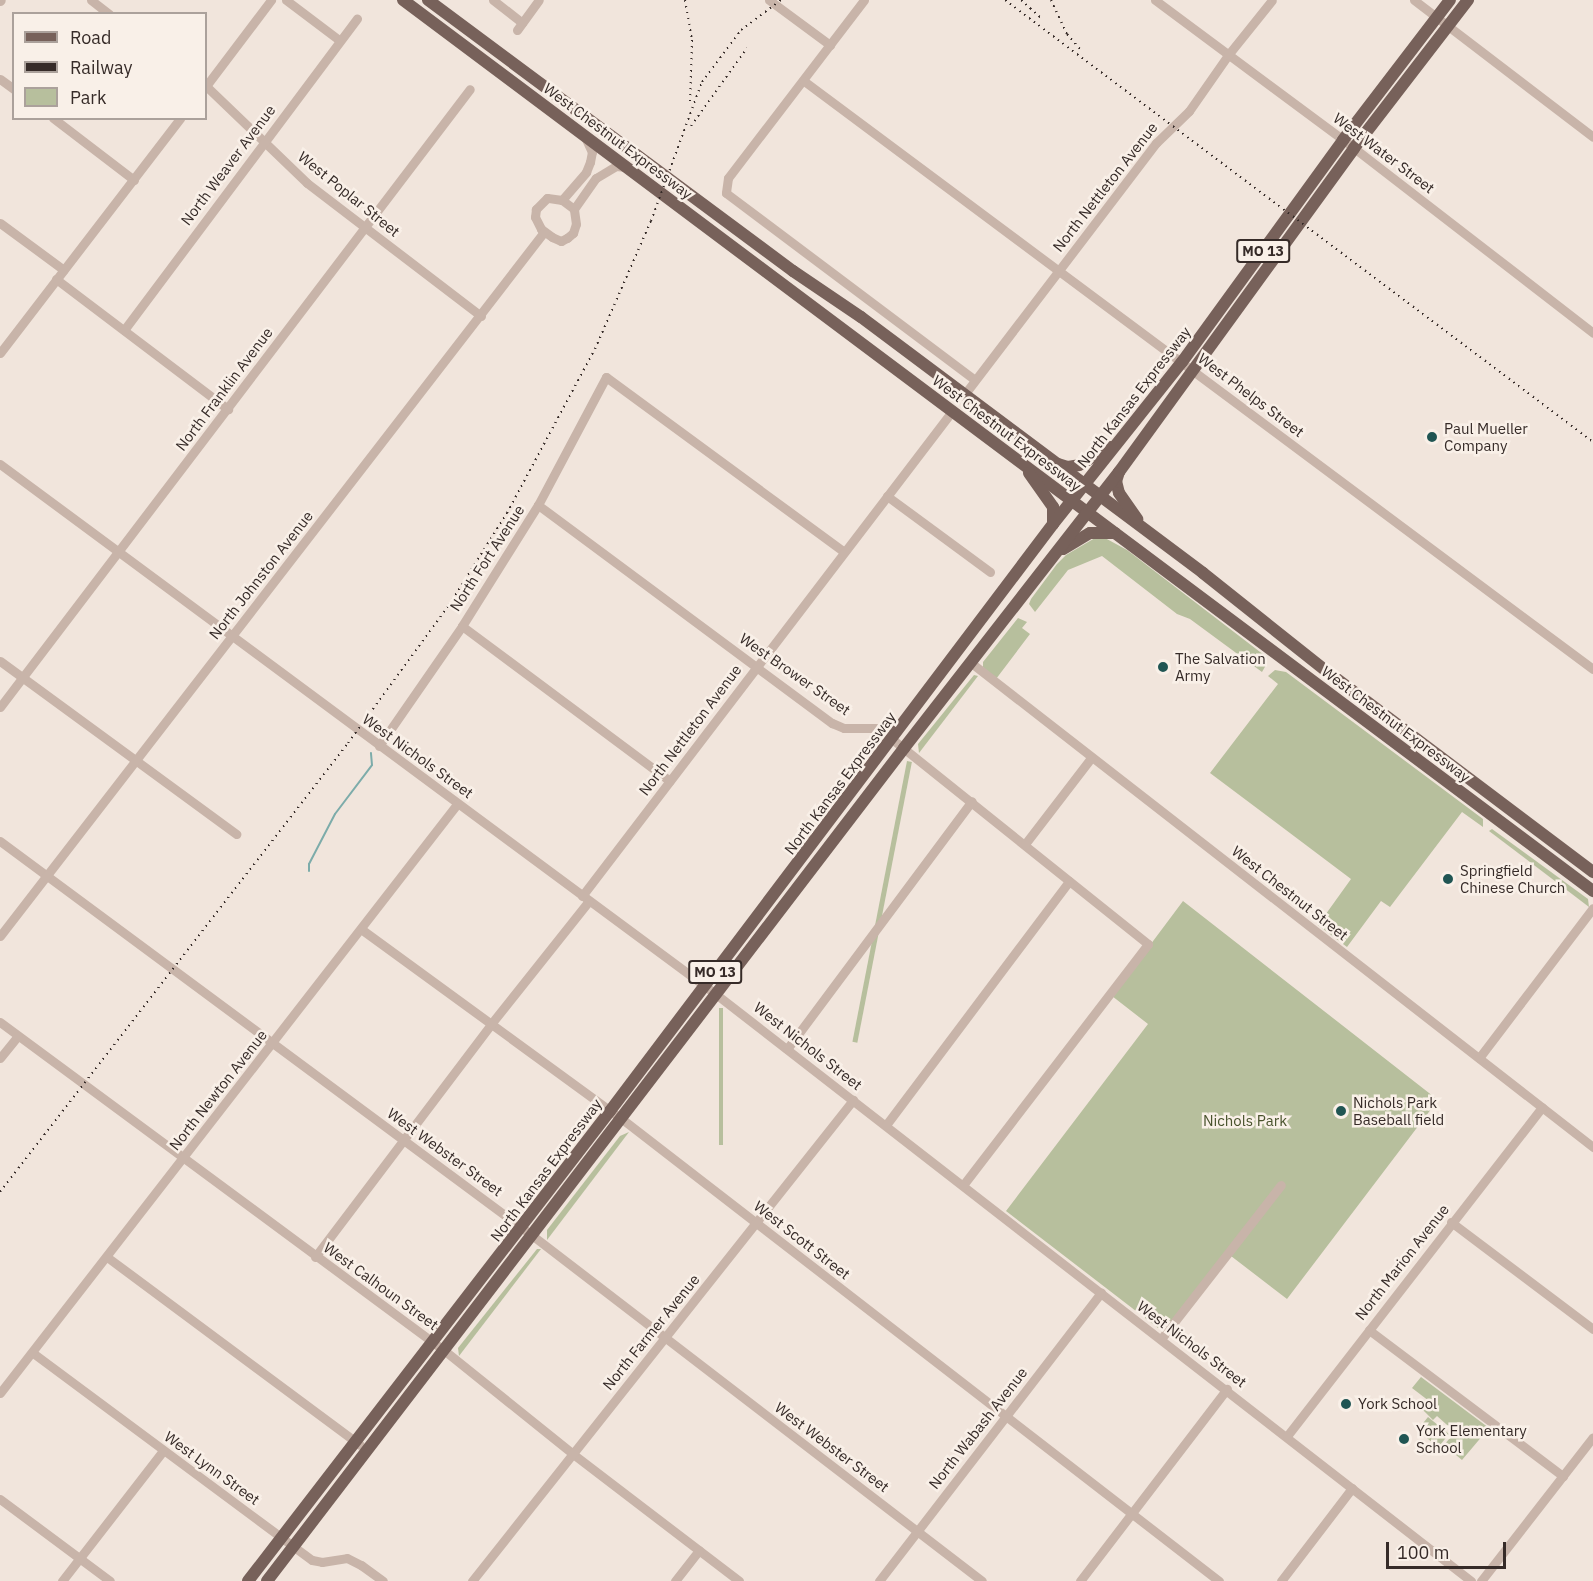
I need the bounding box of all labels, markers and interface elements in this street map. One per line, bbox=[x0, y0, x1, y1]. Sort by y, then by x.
legend bbox=[12, 12, 207, 120]
text: Road bbox=[70, 26, 111, 49]
text: Railway bbox=[70, 56, 132, 79]
street label: West Chestnut Expressway bbox=[540, 79, 696, 203]
text: Park bbox=[70, 86, 106, 109]
street label: North Weaver Avenue bbox=[177, 101, 279, 229]
street label: West Water Street bbox=[1330, 109, 1438, 197]
street label: North Nettleton Avenue bbox=[1049, 119, 1161, 255]
street label: West Poplar Street bbox=[295, 148, 403, 240]
road number: MO 13 bbox=[1236, 240, 1290, 262]
street label: North Kansas Expressway bbox=[1073, 323, 1195, 471]
street label: North Franklin Avenue bbox=[172, 324, 276, 454]
street label: West Phelps Street bbox=[1194, 349, 1308, 441]
street label: West Chestnut Expressway bbox=[929, 371, 1085, 495]
place label: Paul Mueller Company bbox=[1444, 419, 1528, 454]
marker: Paul Mueller Company bbox=[1425, 430, 1439, 444]
street label: North Fort Avenue bbox=[446, 502, 528, 614]
street label: North Johnston Avenue bbox=[205, 507, 317, 643]
street label: West Brower Street bbox=[736, 629, 854, 719]
place label: The Salvation Army bbox=[1175, 649, 1266, 684]
marker: The Salvation Army bbox=[1156, 660, 1170, 674]
street label: North Nettleton Avenue bbox=[635, 661, 745, 799]
street label: West Chestnut Expressway bbox=[1318, 662, 1474, 786]
street label: North Kansas Expressway bbox=[781, 708, 899, 858]
street label: West Nichols Street bbox=[359, 710, 477, 802]
street label: West Chestnut Street bbox=[1228, 842, 1352, 944]
place label: Springfield Chinese Church bbox=[1460, 861, 1565, 896]
marker: Springfield Chinese Church bbox=[1441, 872, 1455, 886]
road number: MO 13 bbox=[688, 961, 742, 983]
street label: West Nichols Street bbox=[750, 998, 866, 1094]
street label: North Newton Avenue bbox=[165, 1026, 271, 1154]
place label: Nichols Park Baseball field bbox=[1353, 1093, 1444, 1128]
street label: North Kansas Expressway bbox=[487, 1095, 605, 1245]
street label: West Webster Street bbox=[384, 1104, 506, 1200]
marker: Nichols Park Baseball field bbox=[1334, 1104, 1348, 1118]
park label: Nichols Park bbox=[1203, 1112, 1287, 1130]
street label: West Scott Street bbox=[750, 1197, 854, 1283]
street label: North Marion Avenue bbox=[1351, 1201, 1453, 1323]
street label: West Calhoun Street bbox=[320, 1238, 442, 1334]
street label: North Farmer Avenue bbox=[599, 1271, 703, 1393]
street label: West Nichols Street bbox=[1134, 1297, 1250, 1391]
street label: North Wabash Avenue bbox=[925, 1364, 1031, 1492]
place label: York School bbox=[1358, 1395, 1437, 1413]
marker: York School bbox=[1339, 1397, 1353, 1411]
street label: West Webster Street bbox=[771, 1398, 893, 1496]
place label: York Elementary School bbox=[1416, 1421, 1527, 1456]
street label: West Lynn Street bbox=[161, 1427, 263, 1509]
marker: York Elementary School bbox=[1397, 1432, 1411, 1446]
scale bar bbox=[1389, 1530, 1509, 1568]
text: 100 m bbox=[1397, 1541, 1449, 1564]

